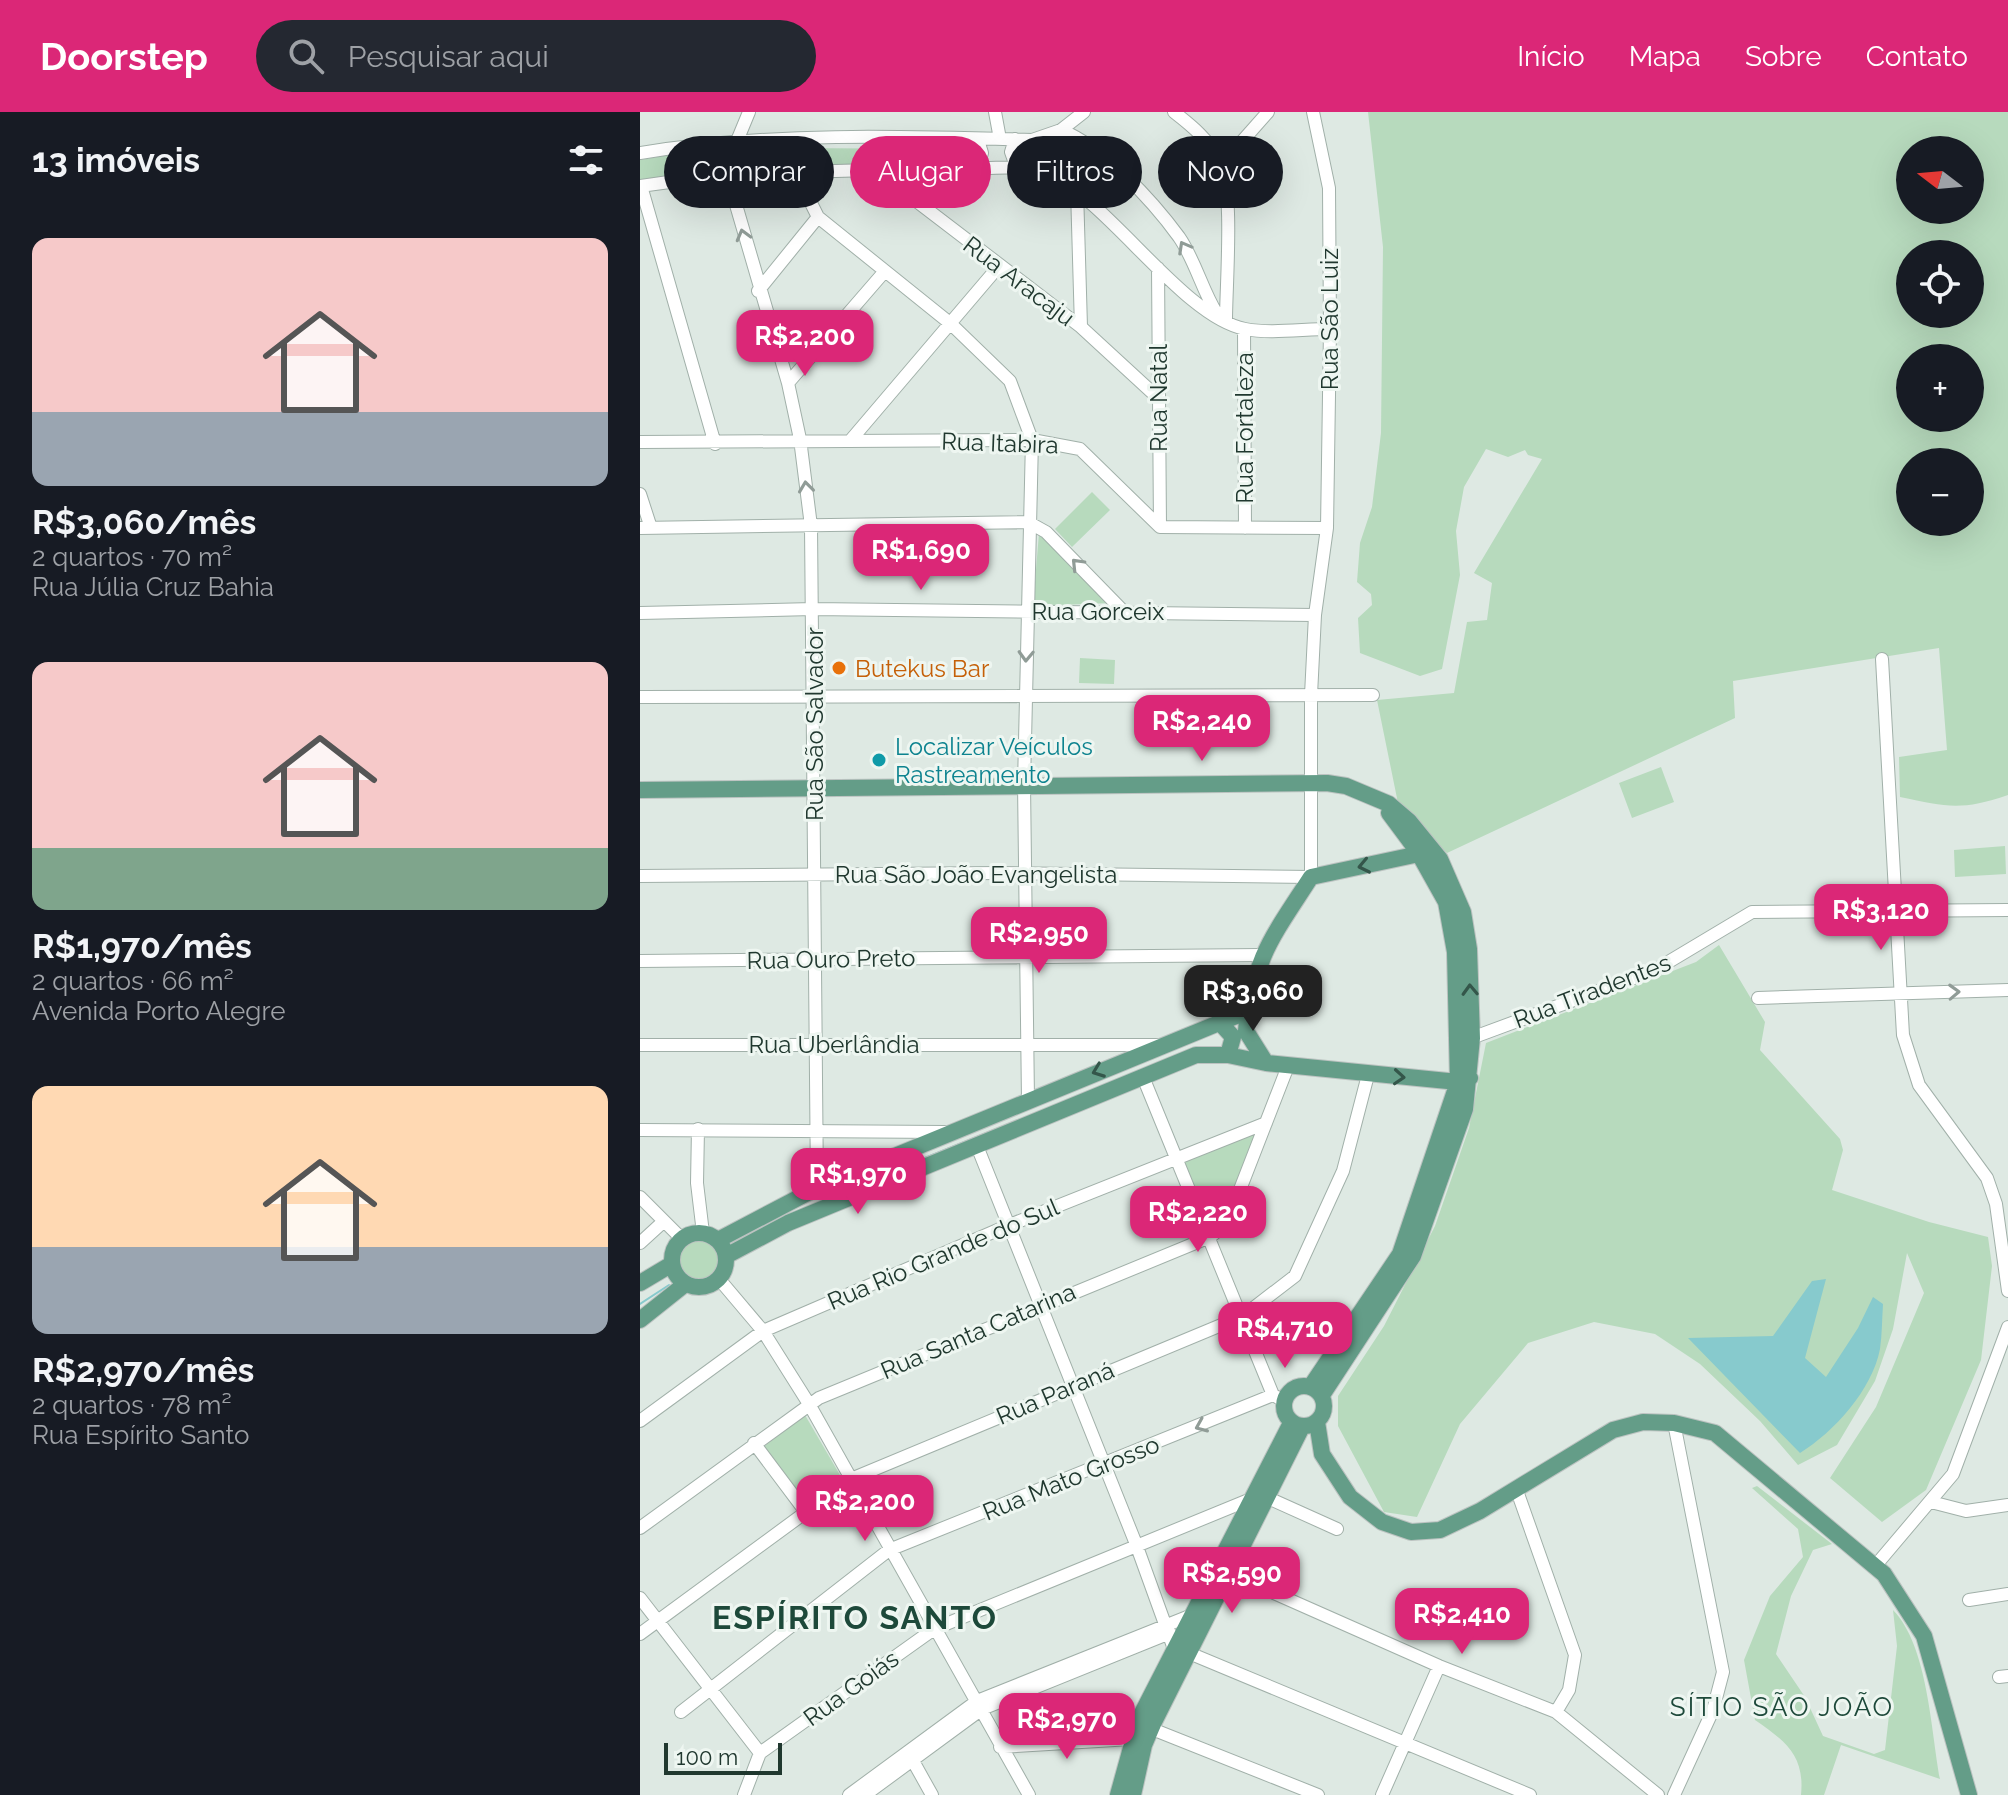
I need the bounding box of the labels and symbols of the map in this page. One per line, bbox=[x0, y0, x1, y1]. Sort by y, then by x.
north arrow bbox=[1896, 136, 1984, 224]
one-way arrow bbox=[736, 229, 752, 243]
street label: Rua Aracaju bbox=[958, 230, 1080, 332]
one-way arrow bbox=[1178, 241, 1194, 256]
street label: Rua São Luiz bbox=[1315, 248, 1344, 390]
pin: R$2,200 bbox=[731, 310, 879, 378]
street label: Rua Natal bbox=[1144, 344, 1173, 452]
street label: Rua Fortaleza bbox=[1230, 352, 1259, 504]
street label: Rua Itabira bbox=[941, 426, 1059, 460]
one-way arrow bbox=[798, 480, 815, 494]
pin: R$1,690 bbox=[847, 524, 995, 592]
one-way arrow bbox=[1072, 559, 1087, 573]
street label: Rua Gorceix bbox=[1032, 597, 1164, 626]
street label: Rua São Salvador bbox=[800, 626, 829, 821]
one-way arrow bbox=[1018, 650, 1035, 663]
place label: Butekus Bar bbox=[855, 654, 990, 683]
marker: Butekus Bar bbox=[830, 659, 848, 677]
pin: R$2,240 bbox=[1128, 695, 1276, 763]
place label: Localizar Veículos Rastreamento bbox=[895, 732, 1093, 789]
marker: Localizar Veículos Rastreamento bbox=[870, 751, 888, 769]
one-way arrow bbox=[1357, 857, 1371, 874]
street label: Rua São João Evangelista bbox=[835, 860, 1117, 889]
pin: R$3,120 bbox=[1807, 884, 1955, 952]
pin: R$2,950 bbox=[965, 907, 1113, 975]
street label: Rua Ouro Preto bbox=[746, 943, 916, 975]
street label: Rua Tiradentes bbox=[1509, 948, 1675, 1034]
pin: R$3,060 bbox=[1179, 965, 1327, 1033]
one-way arrow bbox=[1462, 983, 1479, 996]
one-way arrow bbox=[1948, 983, 1961, 1000]
street label: Rua Uberlândia bbox=[748, 1030, 920, 1059]
one-way arrow bbox=[1092, 1061, 1106, 1078]
one-way arrow bbox=[1393, 1068, 1406, 1085]
pin: R$1,970 bbox=[784, 1148, 932, 1216]
pin: R$2,220 bbox=[1124, 1186, 1272, 1254]
street label: Rua Rio Grande do Sul bbox=[823, 1192, 1064, 1316]
street label: Rua Santa Catarina bbox=[876, 1277, 1080, 1385]
pin: R$4,710 bbox=[1211, 1302, 1359, 1370]
street label: Rua Paraná bbox=[992, 1355, 1118, 1431]
one-way arrow bbox=[1195, 1416, 1209, 1432]
street label: Rua Mato Grosso bbox=[978, 1429, 1164, 1527]
pin: R$2,200 bbox=[791, 1475, 939, 1543]
pin: R$2,590 bbox=[1158, 1547, 1306, 1615]
pin: R$2,410 bbox=[1388, 1588, 1536, 1656]
district label: ESPÍRITO SANTO bbox=[712, 1599, 998, 1636]
street label: Rua Goiás bbox=[798, 1644, 904, 1732]
district label: SÍTIO SÃO JOÃO bbox=[1670, 1692, 1894, 1722]
pin: R$2,970 bbox=[993, 1693, 1141, 1761]
scale bar bbox=[664, 1739, 782, 1775]

